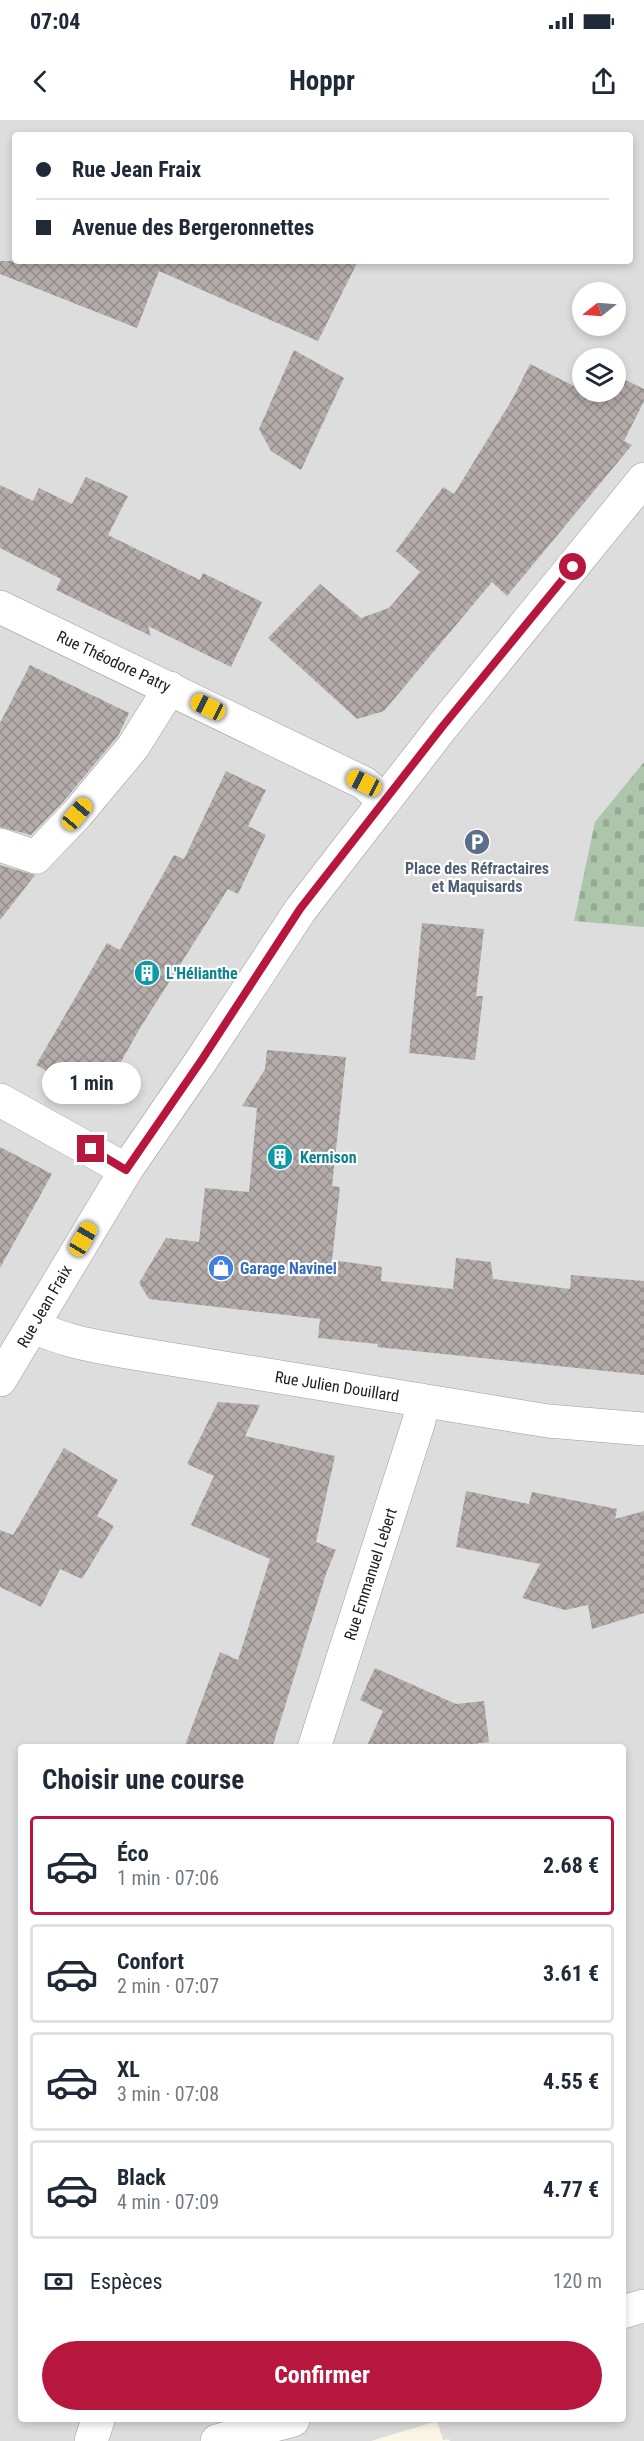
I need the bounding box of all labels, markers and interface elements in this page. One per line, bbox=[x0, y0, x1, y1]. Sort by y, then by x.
text: 07:04 bbox=[30, 9, 81, 34]
icon: back bbox=[24, 65, 57, 98]
text: Hoppr bbox=[289, 65, 355, 97]
icon: share bbox=[587, 65, 620, 98]
text: Rue Jean Fraix bbox=[72, 157, 201, 182]
text: Avenue des Bergeronnettes bbox=[72, 215, 314, 240]
north arrow bbox=[572, 282, 626, 336]
map controls bbox=[572, 282, 626, 402]
button: layers bbox=[572, 348, 626, 402]
route start bbox=[559, 553, 586, 580]
street label: Rue Théodore Patry bbox=[54, 627, 174, 696]
car bbox=[188, 691, 228, 723]
car bbox=[344, 767, 384, 799]
car bbox=[59, 794, 95, 834]
parking icon: Place des Réfractaires et Maquisards bbox=[462, 827, 492, 857]
place label: Place des Réfractaires et Maquisards bbox=[405, 859, 549, 896]
building icon: L'Hélianthe bbox=[132, 958, 162, 988]
place label: L'Hélianthe bbox=[166, 964, 238, 983]
callout: 1 min bbox=[42, 1062, 140, 1104]
text: 1 min bbox=[69, 1071, 114, 1095]
route end bbox=[77, 1135, 104, 1162]
building icon: Kernison bbox=[265, 1142, 295, 1172]
place label: Kernison bbox=[300, 1148, 357, 1167]
car bbox=[66, 1219, 100, 1259]
shop icon: Garage Navinel bbox=[206, 1253, 236, 1283]
place label: Garage Navinel bbox=[240, 1259, 337, 1278]
street label: Rue Jean Fraix bbox=[13, 1262, 76, 1351]
street label: Rue Julien Douillard bbox=[274, 1367, 400, 1406]
street label: Rue Emmanuel Lebert bbox=[340, 1505, 401, 1643]
text: Choisir une course bbox=[42, 1764, 244, 1796]
icon: car bbox=[45, 1839, 99, 1893]
text: Éco bbox=[117, 1841, 149, 1866]
text: 2.68 € bbox=[543, 1853, 599, 1878]
text: 1 min · 07:06 bbox=[117, 1866, 219, 1890]
icon: car bbox=[45, 1947, 99, 2001]
text: Confort bbox=[117, 1949, 184, 1974]
text: 3.61 € bbox=[543, 1961, 599, 1986]
text: 2 min · 07:07 bbox=[117, 1974, 219, 1998]
icon: car bbox=[45, 2055, 99, 2109]
text: XL bbox=[117, 2057, 140, 2082]
text: 4.55 € bbox=[543, 2069, 599, 2094]
text: 3 min · 07:08 bbox=[117, 2082, 219, 2106]
icon: car bbox=[45, 2163, 99, 2217]
text: Black bbox=[117, 2165, 166, 2190]
text: 4.77 € bbox=[543, 2177, 599, 2202]
text: 4 min · 07:09 bbox=[117, 2190, 219, 2214]
icon: cash bbox=[42, 2265, 75, 2298]
text: Espèces bbox=[90, 2269, 163, 2294]
text: 120 m bbox=[553, 2269, 602, 2293]
button: Confirmer bbox=[42, 2341, 602, 2410]

